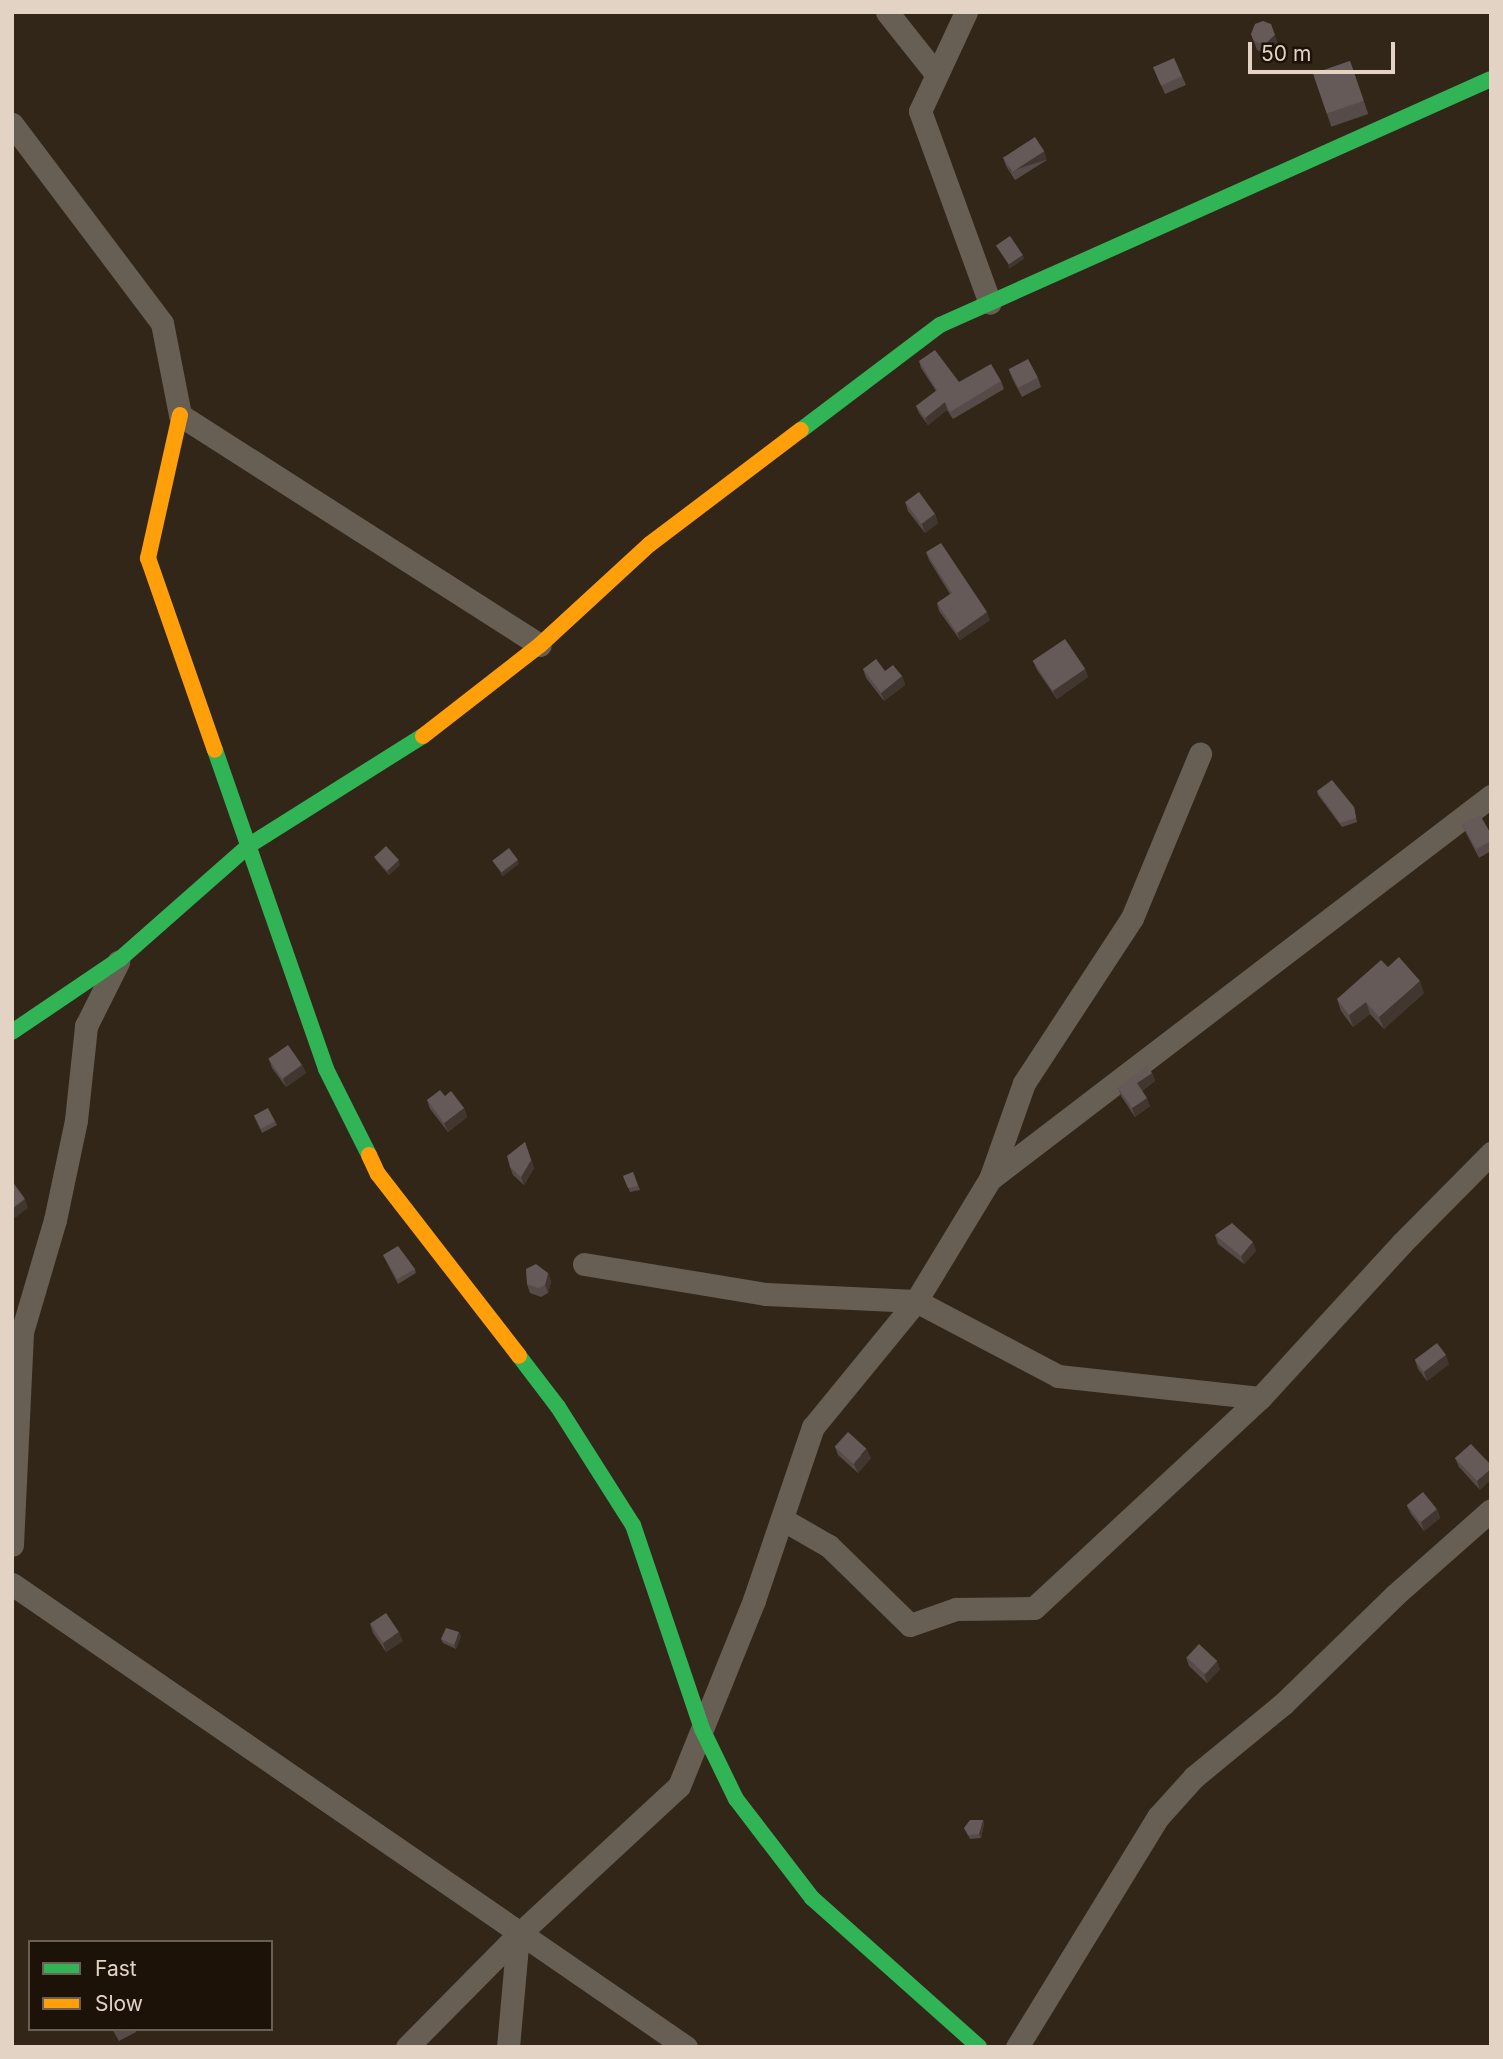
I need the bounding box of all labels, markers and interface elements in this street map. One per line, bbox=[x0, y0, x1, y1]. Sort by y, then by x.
scale bar bbox=[1251, 28, 1398, 72]
text: 50 m bbox=[1261, 41, 1311, 66]
legend bbox=[28, 1940, 273, 2031]
text: Fast bbox=[95, 1956, 137, 1981]
text: Slow bbox=[95, 1991, 143, 2016]

